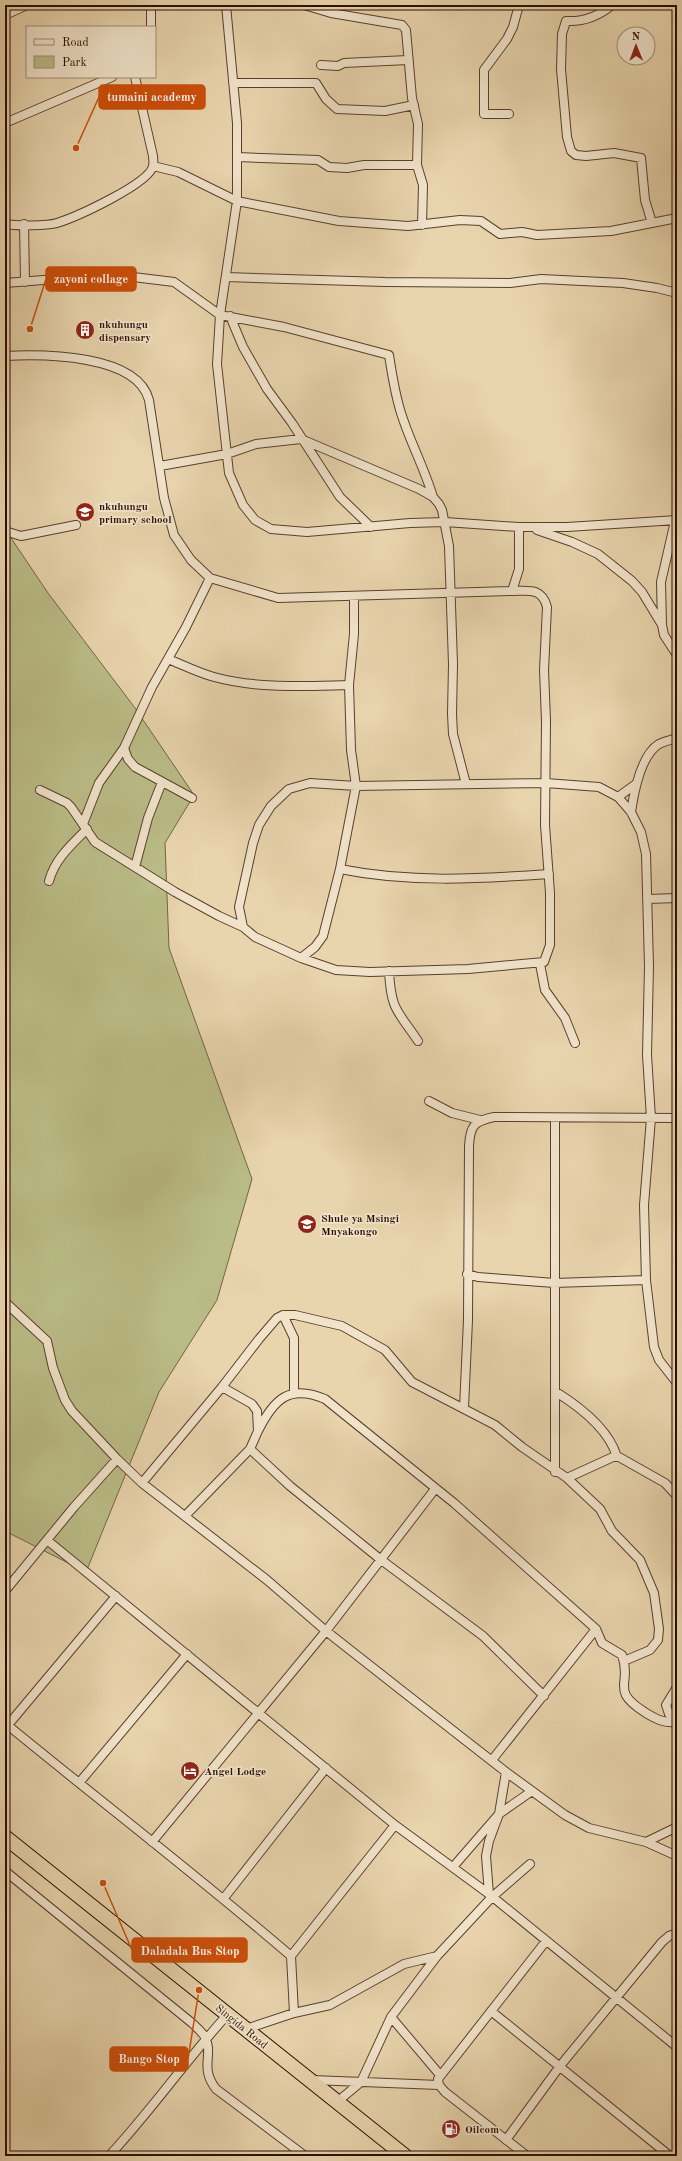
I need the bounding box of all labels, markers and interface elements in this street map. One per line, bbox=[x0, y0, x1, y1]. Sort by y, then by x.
legend bbox=[26, 26, 156, 78]
north arrow bbox=[616, 26, 656, 66]
text: N bbox=[632, 32, 641, 43]
text: Road bbox=[62, 37, 89, 49]
text: Park bbox=[62, 57, 87, 69]
callout: tumaini academy bbox=[99, 85, 205, 109]
text: tumaini academy bbox=[107, 92, 197, 104]
callout: zayoni collage bbox=[46, 267, 136, 291]
text: zayoni collage bbox=[54, 274, 128, 286]
building icon: nkuhungu dispensary bbox=[74, 319, 96, 341]
place label: nkuhungu dispensary bbox=[99, 320, 151, 344]
school or university icon: nkuhungu primary school bbox=[74, 501, 96, 523]
place label: nkuhungu primary school bbox=[99, 502, 172, 526]
school or university icon: Shule ya Msingi Mnyakongo bbox=[296, 1213, 318, 1235]
place label: Shule ya Msingi Mnyakongo bbox=[321, 1214, 399, 1238]
hotel icon: Angel Lodge bbox=[179, 1760, 201, 1782]
place label: Angel Lodge bbox=[204, 1767, 266, 1778]
callout: Daladala Bus Stop bbox=[132, 1938, 247, 1962]
text: Daladala Bus Stop bbox=[140, 1946, 240, 1958]
street label: Singida Road bbox=[213, 2003, 269, 2052]
callout: Bango Stop bbox=[110, 2047, 188, 2071]
text: Bango Stop bbox=[118, 2054, 180, 2066]
fuel station icon: Oilcom bbox=[440, 2118, 462, 2140]
place label: Oilcom bbox=[465, 2125, 499, 2136]

